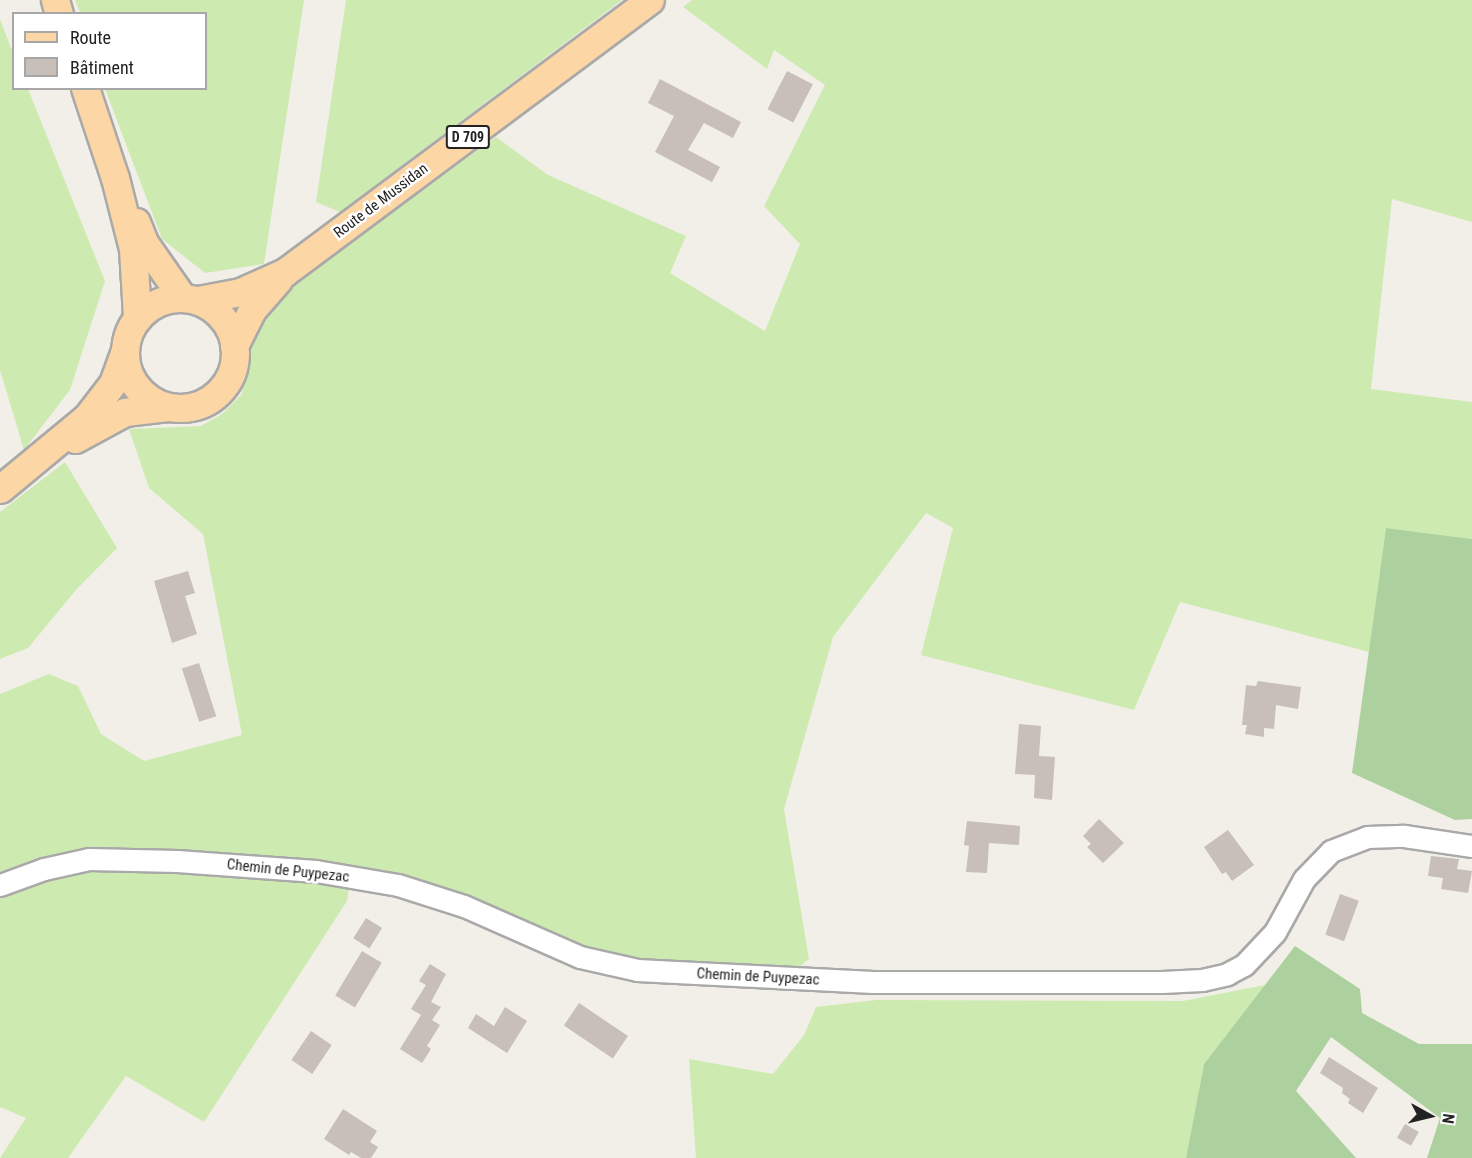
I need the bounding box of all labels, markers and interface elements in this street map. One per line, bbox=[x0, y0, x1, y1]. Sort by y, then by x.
legend bbox=[12, 12, 207, 90]
text: Route bbox=[70, 27, 111, 48]
text: Bâtiment bbox=[70, 57, 134, 78]
road number: D 709 bbox=[446, 126, 490, 148]
street label: Route de Mussidan bbox=[330, 160, 432, 242]
street label: Chemin de Puypezac bbox=[226, 856, 350, 886]
street label: Chemin de Puypezac bbox=[696, 965, 820, 989]
north arrow bbox=[1400, 1086, 1460, 1146]
text: N bbox=[1438, 1112, 1458, 1125]

